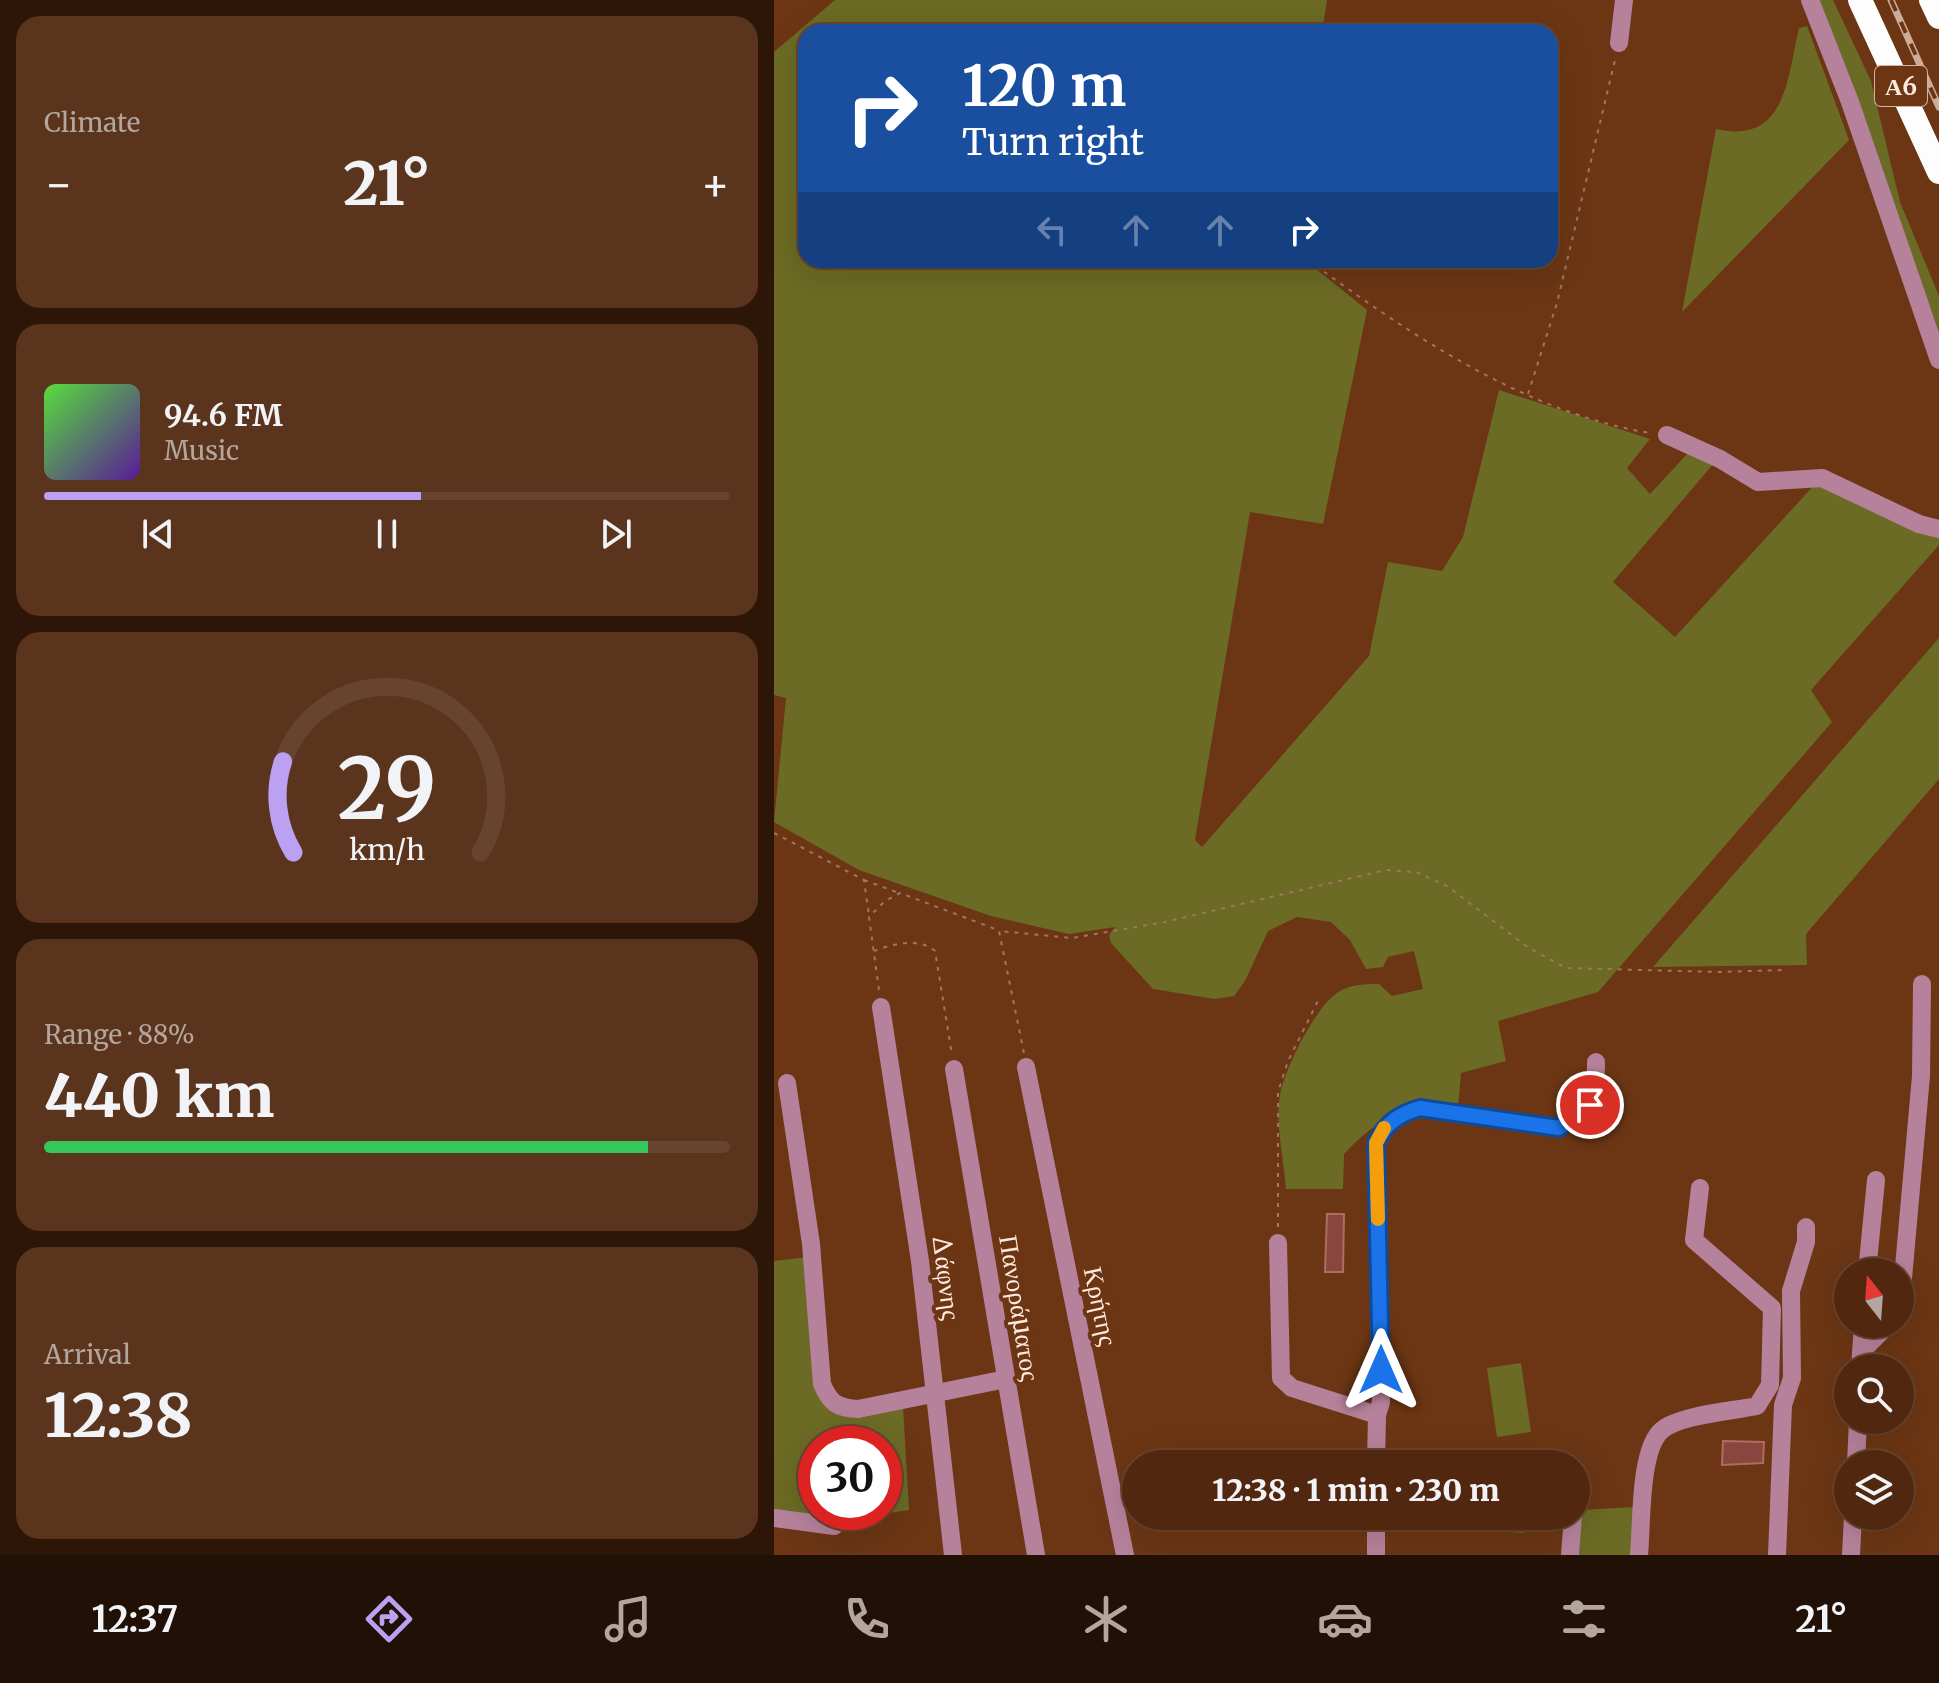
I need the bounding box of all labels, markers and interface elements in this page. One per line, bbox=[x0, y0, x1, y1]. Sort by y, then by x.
text: 120 m bbox=[962, 51, 1126, 121]
icon: right bbox=[830, 56, 934, 160]
road number: Α6 bbox=[1875, 66, 1927, 106]
text: Climate bbox=[44, 106, 140, 139]
text: Turn right bbox=[962, 120, 1144, 165]
text: 21° bbox=[343, 146, 431, 221]
text: − bbox=[44, 157, 73, 212]
text: + bbox=[701, 157, 730, 212]
icon: left bbox=[1030, 208, 1074, 252]
icon: ahead bbox=[1114, 208, 1158, 252]
icon: ahead bbox=[1198, 208, 1242, 252]
icon: right bbox=[1282, 208, 1326, 252]
text: 94.6 FM bbox=[164, 396, 283, 434]
text: Music bbox=[164, 434, 239, 467]
icon: previous bbox=[136, 512, 180, 556]
icon: pause bbox=[365, 512, 409, 556]
icon: next bbox=[594, 512, 638, 556]
text: 29 bbox=[338, 737, 436, 842]
text: km/h bbox=[349, 833, 425, 869]
text: Range · 88% bbox=[44, 1018, 195, 1051]
text: 440 km bbox=[44, 1058, 274, 1133]
pin bbox=[1556, 1071, 1624, 1139]
icon: arrive bbox=[1568, 1083, 1612, 1127]
street label: Δάφνης bbox=[925, 1232, 969, 1323]
street label: Πανοράματος bbox=[992, 1233, 1048, 1384]
north arrow bbox=[1834, 1258, 1914, 1338]
map controls bbox=[1834, 1258, 1914, 1530]
street label: Κρήτης bbox=[1077, 1264, 1126, 1349]
position arrow bbox=[1339, 1328, 1423, 1412]
text: Arrival bbox=[44, 1338, 131, 1371]
button: search bbox=[1834, 1354, 1914, 1434]
text: 12:38 bbox=[44, 1378, 193, 1453]
speed limit sign: 30 bbox=[798, 1426, 902, 1530]
button: layers bbox=[1834, 1450, 1914, 1530]
text: 12:38 · 1 min · 230 m bbox=[1212, 1471, 1500, 1509]
icon: directions bbox=[361, 1591, 417, 1647]
icon: music bbox=[600, 1591, 656, 1647]
icon: phone bbox=[839, 1591, 895, 1647]
icon: climate bbox=[1078, 1591, 1134, 1647]
icon: car bbox=[1317, 1591, 1373, 1647]
icon: filters bbox=[1556, 1591, 1612, 1647]
text: 12:37 bbox=[92, 1597, 178, 1642]
text: 21° bbox=[1795, 1597, 1847, 1642]

